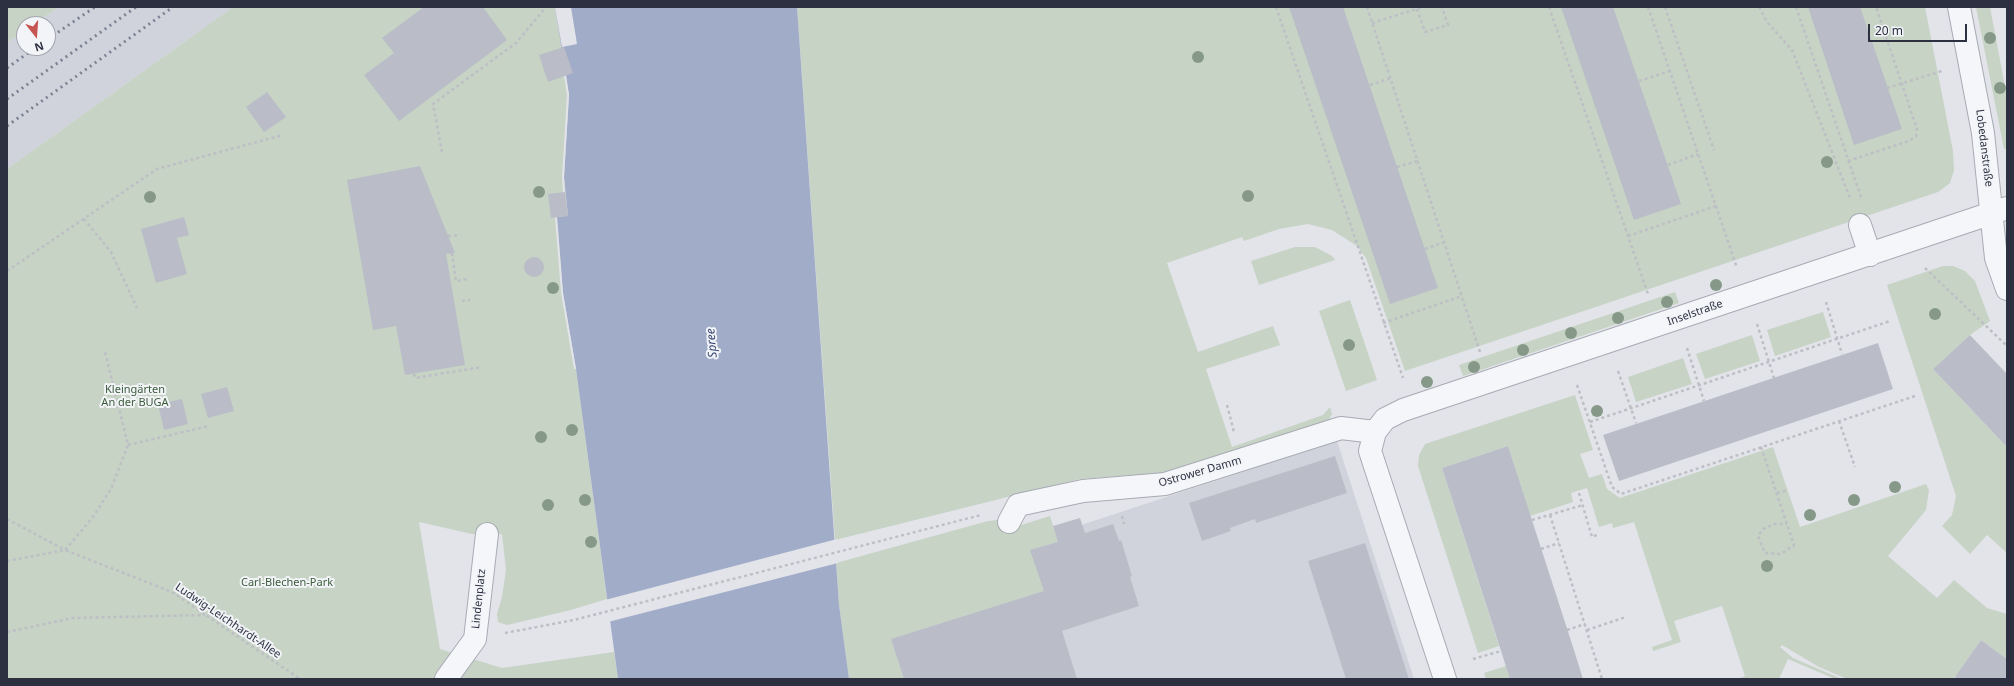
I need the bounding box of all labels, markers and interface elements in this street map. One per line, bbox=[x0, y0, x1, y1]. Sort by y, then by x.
north arrow bbox=[16, 16, 56, 56]
scale bar bbox=[1870, 16, 1969, 42]
text: 20 m bbox=[1875, 22, 1903, 39]
text: N bbox=[33, 39, 46, 55]
street label: Lobedanstraße bbox=[1973, 108, 1995, 188]
street label: Inselstraße bbox=[1666, 297, 1724, 329]
water label: Spree bbox=[704, 328, 720, 358]
park label: Kleingärten An der BUGA bbox=[101, 383, 169, 409]
street label: Ostrower Damm bbox=[1157, 454, 1243, 490]
street label: Lindenplatz bbox=[469, 568, 489, 630]
park label: Carl-Blechen-Park bbox=[241, 576, 333, 590]
street label: Ludwig-Leichhardt-Allee bbox=[173, 581, 283, 661]

